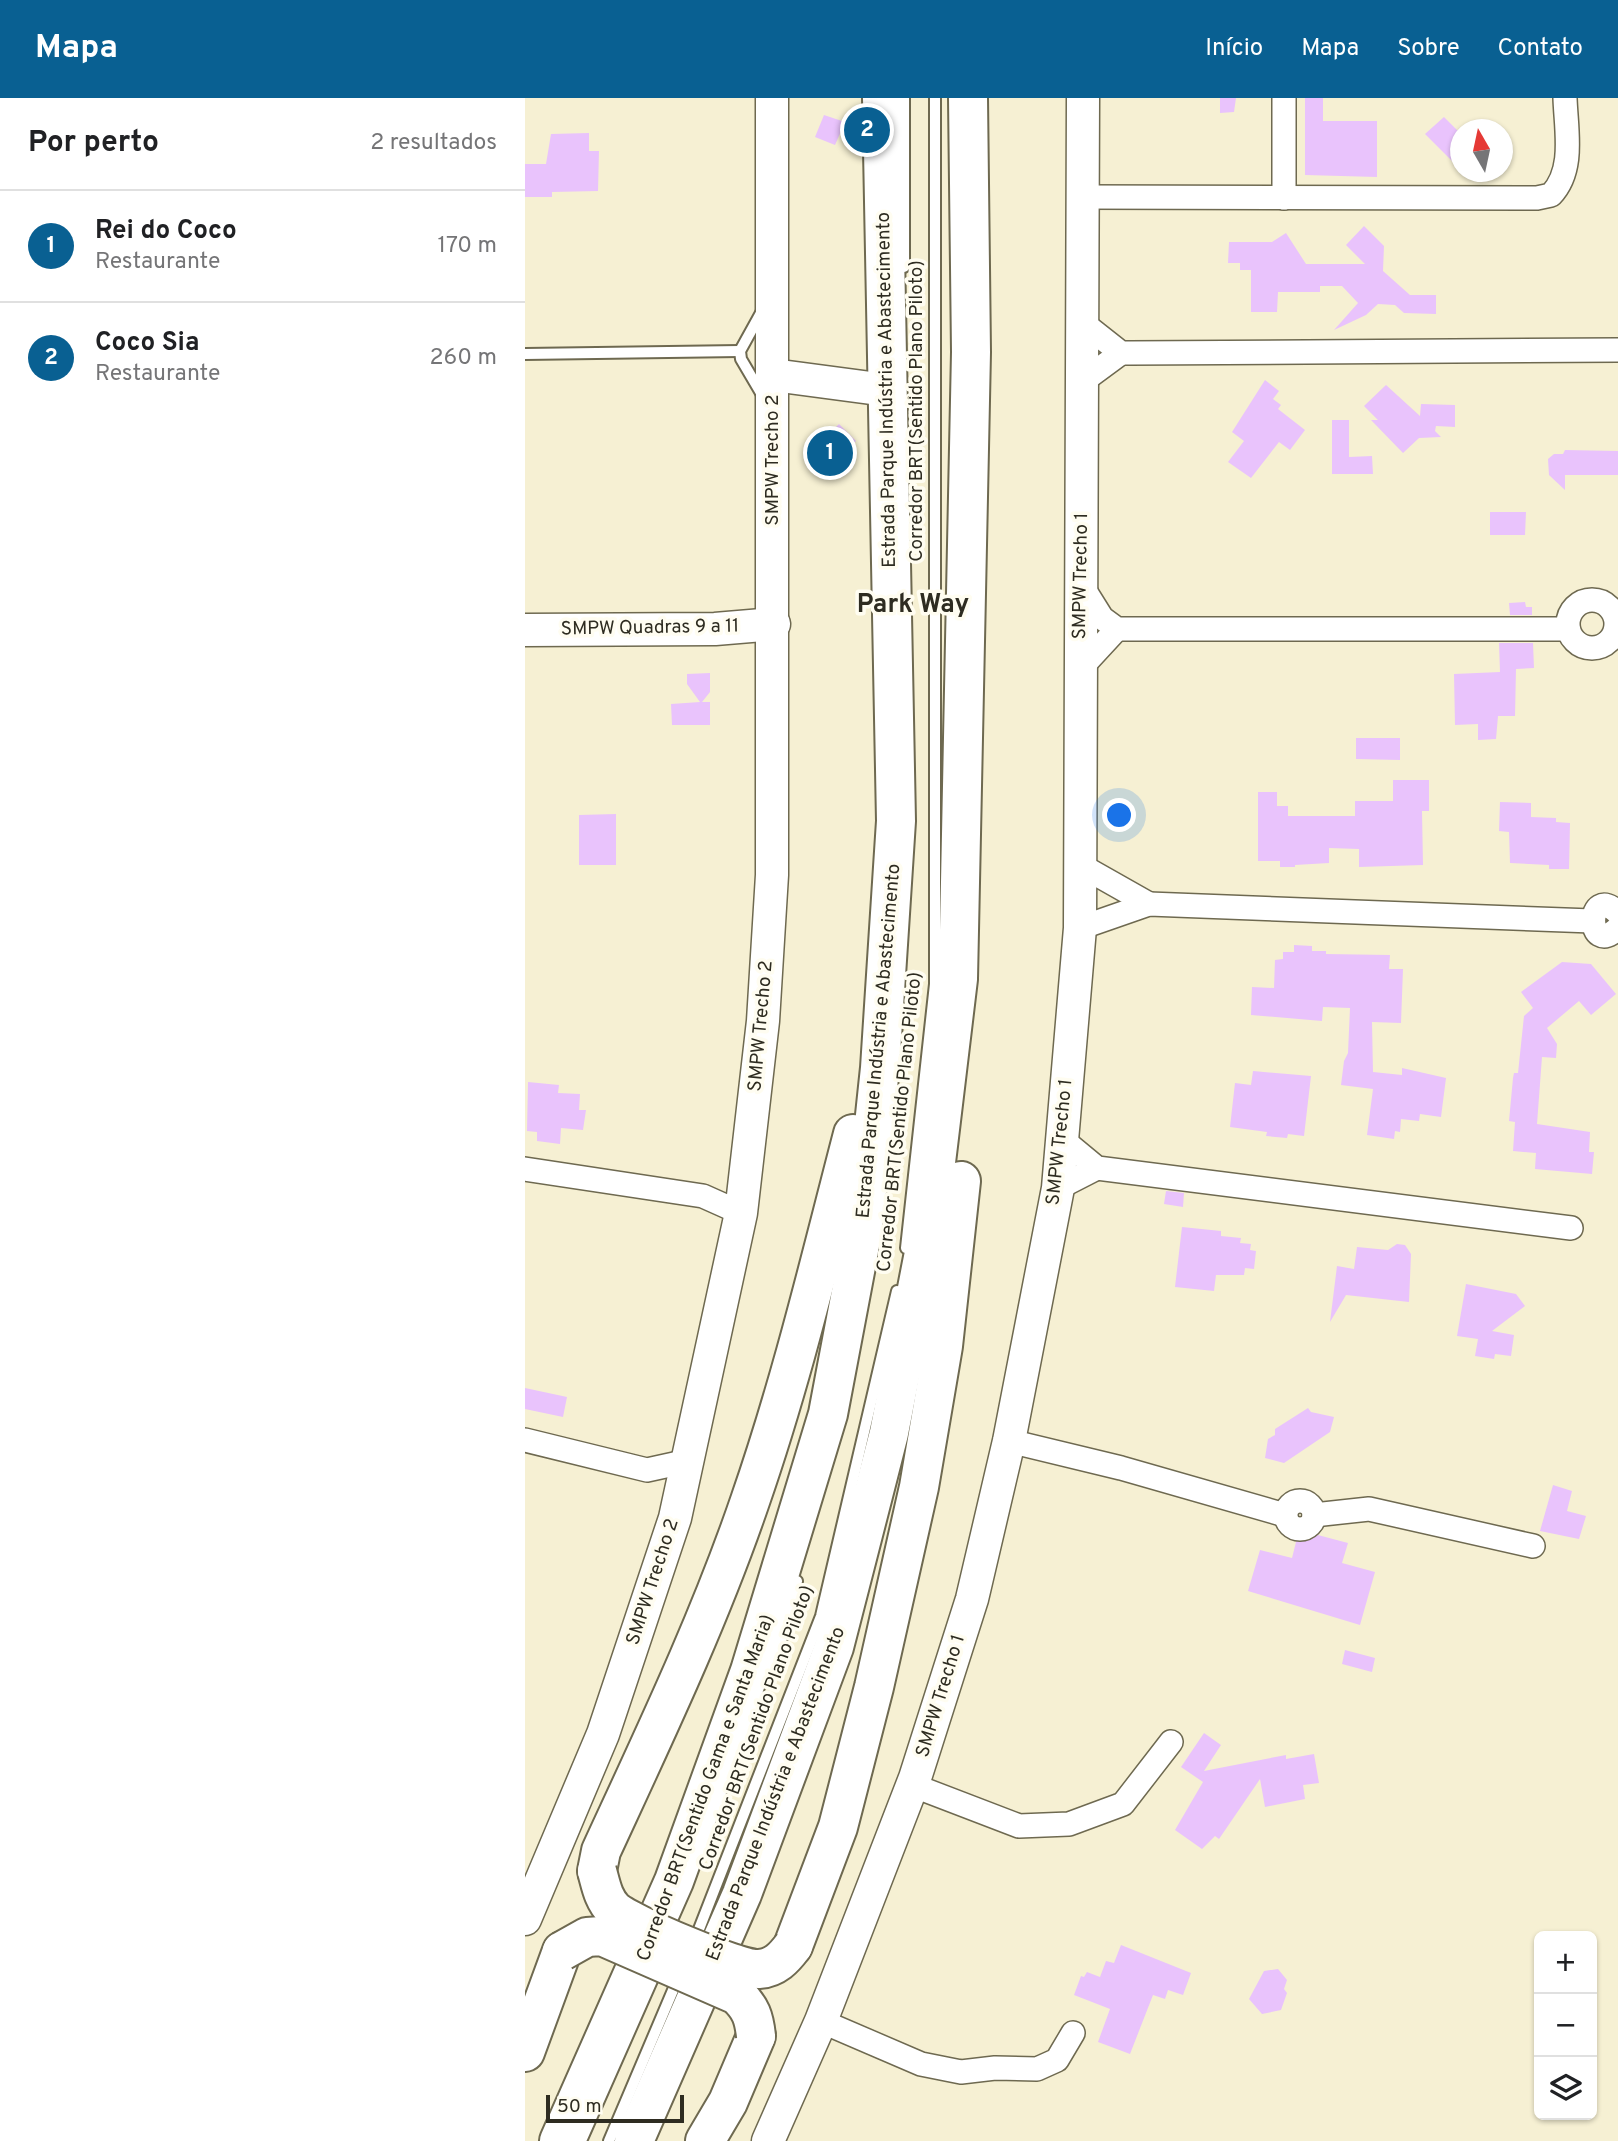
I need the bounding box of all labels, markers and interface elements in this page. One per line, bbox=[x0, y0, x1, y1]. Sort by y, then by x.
text: Mapa bbox=[35, 28, 118, 70]
text: Início bbox=[1205, 34, 1263, 64]
text: Mapa bbox=[1301, 34, 1359, 64]
text: Sobre bbox=[1397, 34, 1460, 64]
text: Contato bbox=[1498, 34, 1583, 64]
pin: 2 bbox=[844, 104, 890, 156]
north arrow bbox=[1450, 119, 1513, 182]
text: Por perto bbox=[28, 125, 159, 162]
text: 2 resultados bbox=[370, 129, 497, 158]
street label: Estrada Parque Indústria e Abastecimento bbox=[872, 212, 902, 568]
text: Rei do Coco bbox=[95, 215, 237, 248]
text: 1 bbox=[46, 232, 56, 261]
text: 170 m bbox=[438, 232, 497, 261]
text: Restaurante bbox=[95, 248, 220, 277]
street label: Corredor BRT(Sentido Plano Piloto) bbox=[905, 260, 929, 562]
text: Coco Sia bbox=[95, 327, 199, 360]
text: 2 bbox=[44, 344, 58, 373]
text: 260 m bbox=[430, 344, 497, 373]
text: Restaurante bbox=[95, 360, 220, 389]
street label: SMPW Trecho 2 bbox=[761, 394, 785, 526]
pin: 1 bbox=[807, 427, 853, 479]
street label: SMPW Trecho 1 bbox=[1068, 512, 1094, 640]
district label: Park Way bbox=[857, 589, 969, 622]
street label: SMPW Quadras 9 a 11 bbox=[560, 614, 740, 642]
your location bbox=[1102, 798, 1136, 832]
street label: Estrada Parque Indústria e Abastecimento bbox=[852, 863, 906, 1219]
street label: SMPW Trecho 2 bbox=[743, 959, 779, 1093]
street label: Corredor BRT(Sentido Plano Piloto) bbox=[872, 971, 928, 1273]
street label: SMPW Trecho 1 bbox=[1041, 1078, 1079, 1206]
street label: SMPW Trecho 2 bbox=[621, 1516, 685, 1648]
street label: Corredor BRT(Sentido Plano Piloto) bbox=[694, 1582, 820, 1874]
street label: Corredor BRT(Sentido Gama e Santa Maria) bbox=[632, 1611, 780, 1965]
street label: Estrada Parque Indústria e Abastecimento bbox=[701, 1624, 851, 1964]
street label: SMPW Trecho 1 bbox=[911, 1632, 971, 1760]
map controls bbox=[1534, 1931, 1597, 2120]
button: + bbox=[1534, 1931, 1597, 1994]
button: − bbox=[1534, 1994, 1597, 2057]
button: layers bbox=[1534, 2057, 1597, 2120]
scale bar bbox=[546, 2092, 684, 2124]
text: 50 m bbox=[557, 2095, 602, 2119]

